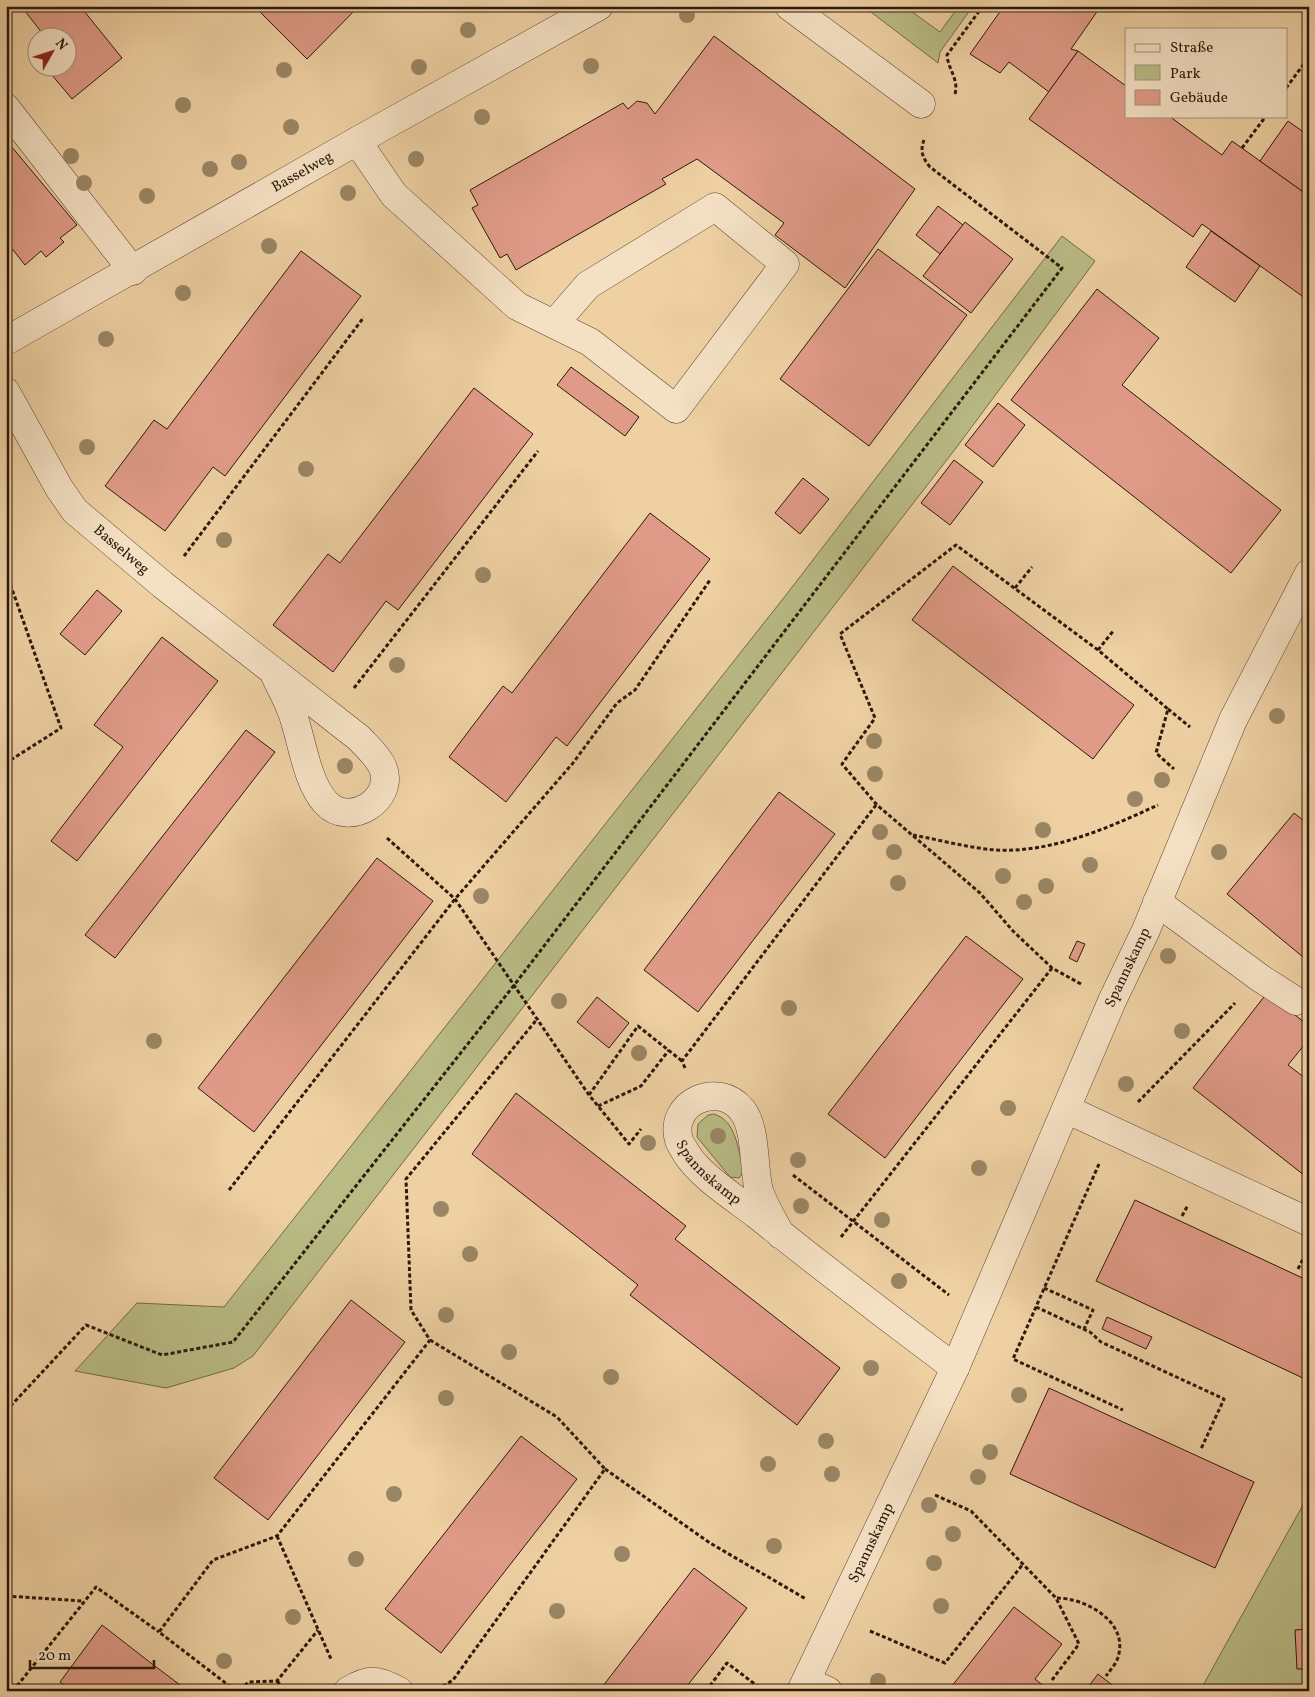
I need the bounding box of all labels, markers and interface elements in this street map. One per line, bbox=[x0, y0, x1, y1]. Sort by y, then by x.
north arrow bbox=[28, 28, 78, 78]
legend bbox=[1125, 28, 1288, 118]
text: N bbox=[50, 35, 72, 55]
text: Straße bbox=[1170, 38, 1213, 59]
text: Park bbox=[1170, 64, 1201, 85]
text: Gebäude bbox=[1170, 88, 1228, 109]
street label: Basselweg bbox=[268, 146, 337, 198]
street label: Basselweg bbox=[89, 520, 154, 580]
street label: Spannskamp bbox=[1100, 924, 1156, 1011]
street label: Spannskamp bbox=[670, 1136, 746, 1210]
street label: Spannskamp bbox=[844, 1499, 900, 1586]
scale bar bbox=[30, 1637, 154, 1669]
text: 20 m bbox=[38, 1646, 71, 1667]

